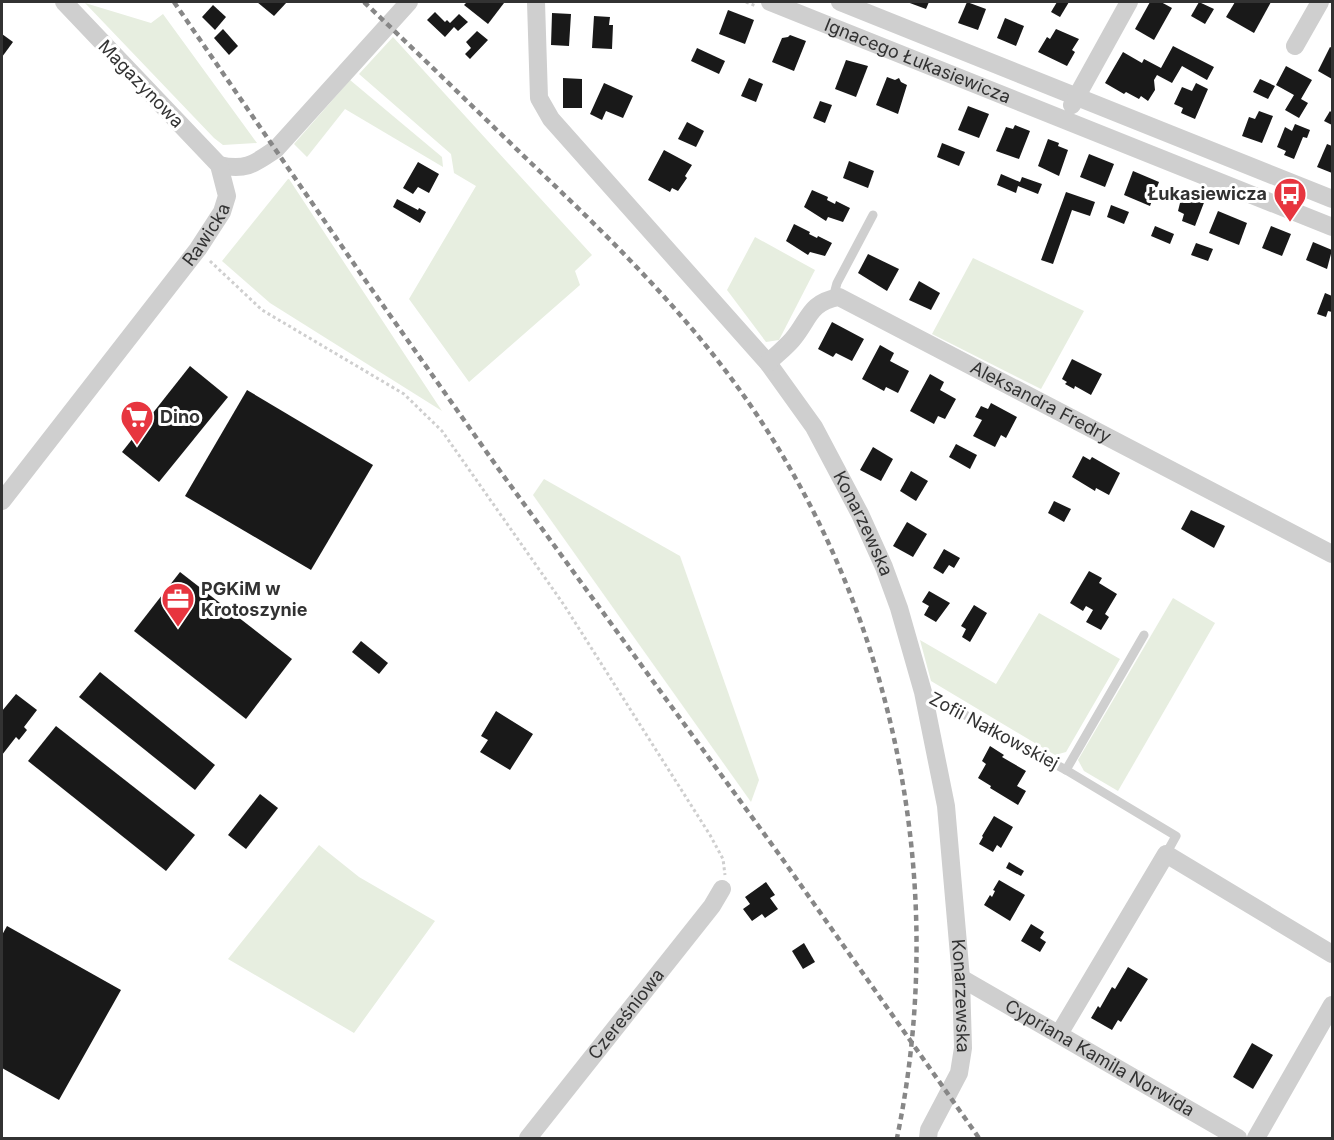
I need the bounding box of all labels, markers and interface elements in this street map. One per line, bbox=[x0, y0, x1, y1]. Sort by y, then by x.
street label: Ignacego Łukasiewicza bbox=[822, 14, 1014, 107]
street label: Magazynowa bbox=[94, 36, 188, 132]
bus stop icon: Łukasiewicza bbox=[1272, 176, 1308, 223]
place label: Łukasiewicza bbox=[1147, 183, 1267, 204]
street label: Rawicka bbox=[178, 201, 234, 270]
street label: Aleksandra Fredry bbox=[967, 356, 1115, 447]
supermarket icon: Dino bbox=[119, 399, 155, 446]
place label: Dino bbox=[160, 406, 200, 427]
street label: Konarzewska bbox=[829, 467, 897, 579]
place label: PGKiM w Krotoszynie bbox=[201, 578, 308, 620]
office icon: PGKiM w Krotoszynie bbox=[160, 581, 196, 628]
street label: Zofii Nałkowskiej bbox=[926, 688, 1063, 774]
street label: Konarzewska bbox=[948, 938, 974, 1053]
street label: Czereśniowa bbox=[583, 964, 668, 1064]
street label: Cypriana Kamila Norwida bbox=[1001, 995, 1198, 1120]

